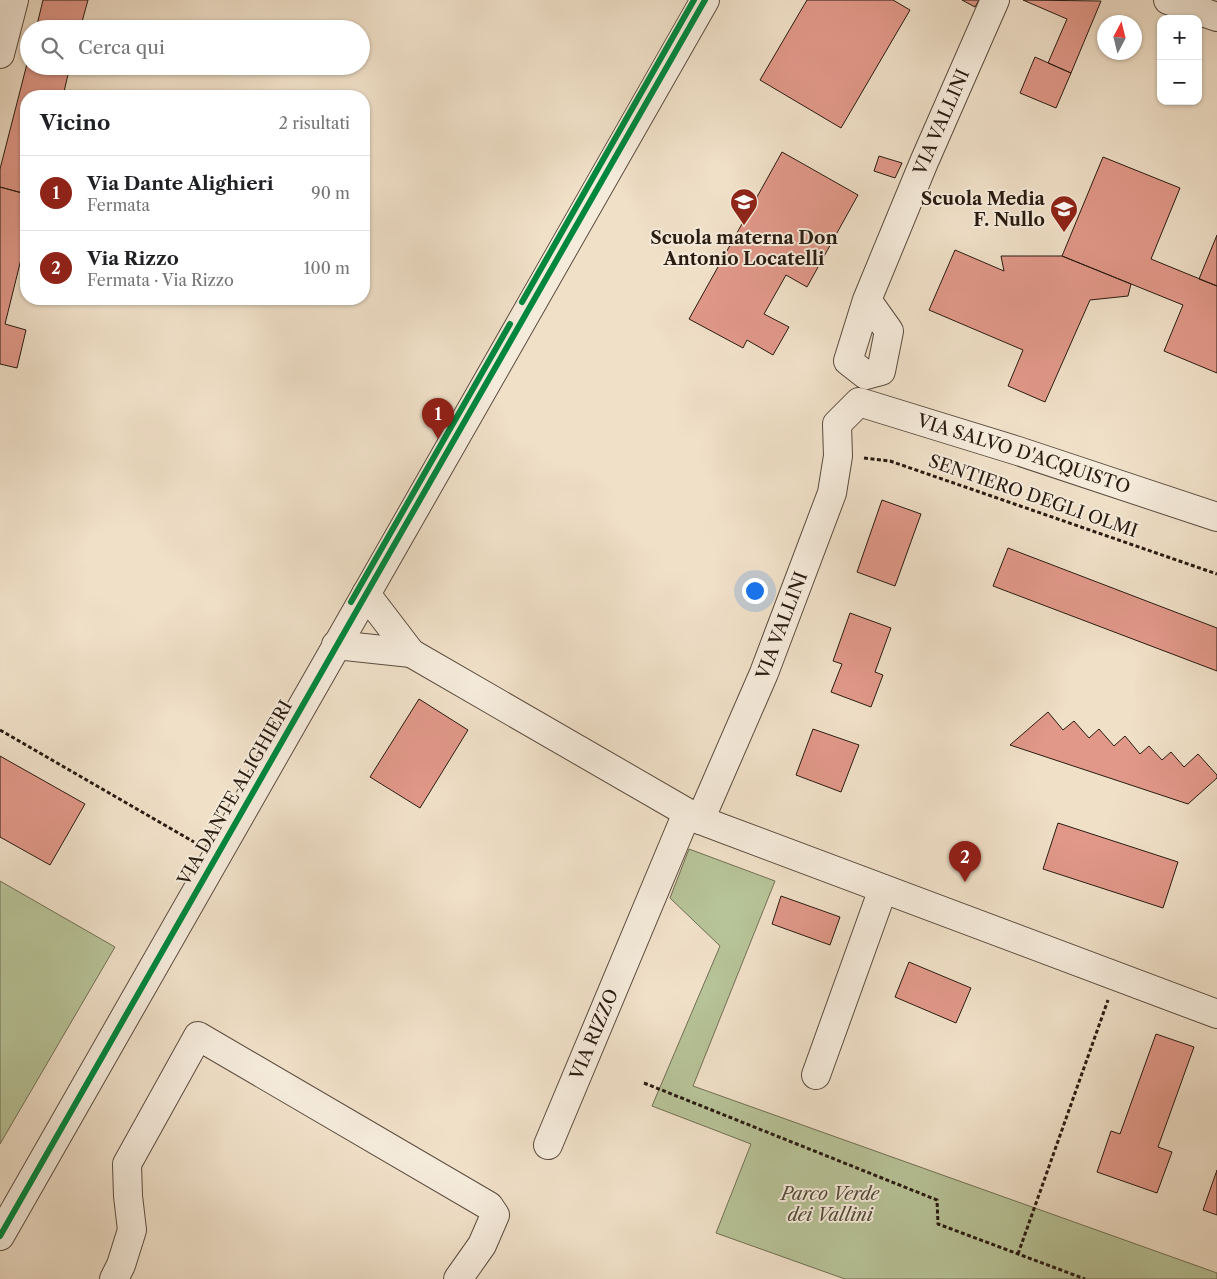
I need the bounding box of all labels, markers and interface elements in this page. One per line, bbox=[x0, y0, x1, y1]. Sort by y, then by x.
north arrow bbox=[1097, 15, 1142, 60]
map controls bbox=[1157, 15, 1202, 105]
button: + bbox=[1157, 15, 1202, 60]
search box bbox=[20, 20, 370, 75]
icon: search bbox=[38, 34, 66, 62]
text: Cerca qui bbox=[78, 36, 165, 59]
button: − bbox=[1157, 60, 1202, 105]
street label: VIA VALLINI bbox=[908, 66, 974, 179]
text: Vicino bbox=[40, 110, 110, 135]
text: 2 risultati bbox=[279, 113, 350, 133]
text: Via Dante Alighieri bbox=[87, 172, 274, 195]
text: 1 bbox=[52, 183, 60, 203]
text: 90 m bbox=[311, 183, 350, 203]
school or university icon: Scuola materna Don Antonio Locatelli bbox=[729, 187, 759, 226]
place label: Scuola Media F. Nullo bbox=[921, 188, 1046, 231]
school or university icon: Scuola Media F. Nullo bbox=[1049, 194, 1079, 233]
text: Fermata bbox=[87, 195, 150, 215]
place label: Scuola materna Don Antonio Locatelli bbox=[650, 227, 838, 270]
text: Via Rizzo bbox=[87, 247, 179, 270]
text: 2 bbox=[51, 258, 61, 278]
text: 100 m bbox=[304, 258, 350, 278]
text: Fermata · Via Rizzo bbox=[87, 270, 234, 290]
pin: 1 bbox=[422, 398, 454, 439]
street label: VIA SALVO D'ACQUISTO bbox=[913, 409, 1133, 498]
street label: SENTIERO DEGLI OLMI bbox=[926, 450, 1140, 542]
street label: VIA VALLINI bbox=[751, 569, 812, 684]
your location bbox=[742, 578, 768, 604]
street label: VIA DANTE ALIGHIERI bbox=[172, 696, 297, 890]
pin: 2 bbox=[949, 841, 981, 882]
street label: VIA RIZZO bbox=[565, 986, 623, 1084]
park label: Parco Verde dei Vallini bbox=[779, 1183, 880, 1226]

